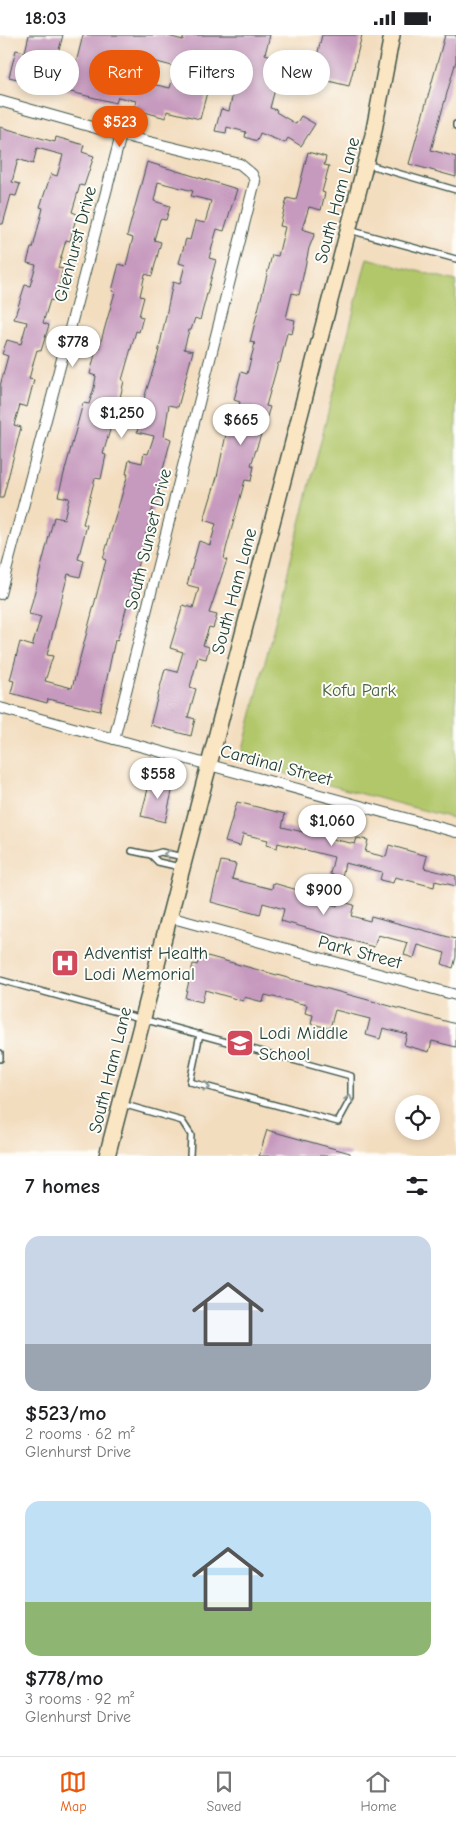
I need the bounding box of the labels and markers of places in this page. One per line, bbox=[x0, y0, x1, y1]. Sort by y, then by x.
pin: $523 bbox=[90, 105, 150, 148]
pin: $778 bbox=[43, 325, 103, 368]
pin: $1,250 bbox=[81, 397, 163, 439]
pin: $665 bbox=[211, 403, 271, 446]
pin: $558 bbox=[128, 757, 188, 800]
pin: $1,060 bbox=[291, 805, 373, 847]
pin: $900 bbox=[294, 873, 354, 916]
place label: Adventist Health Lodi Memorial bbox=[84, 943, 208, 985]
hospital icon: Adventist Health Lodi Memorial bbox=[50, 948, 80, 978]
place label: Lodi Middle School bbox=[259, 1023, 348, 1065]
school or university icon: Lodi Middle School bbox=[225, 1028, 255, 1058]

